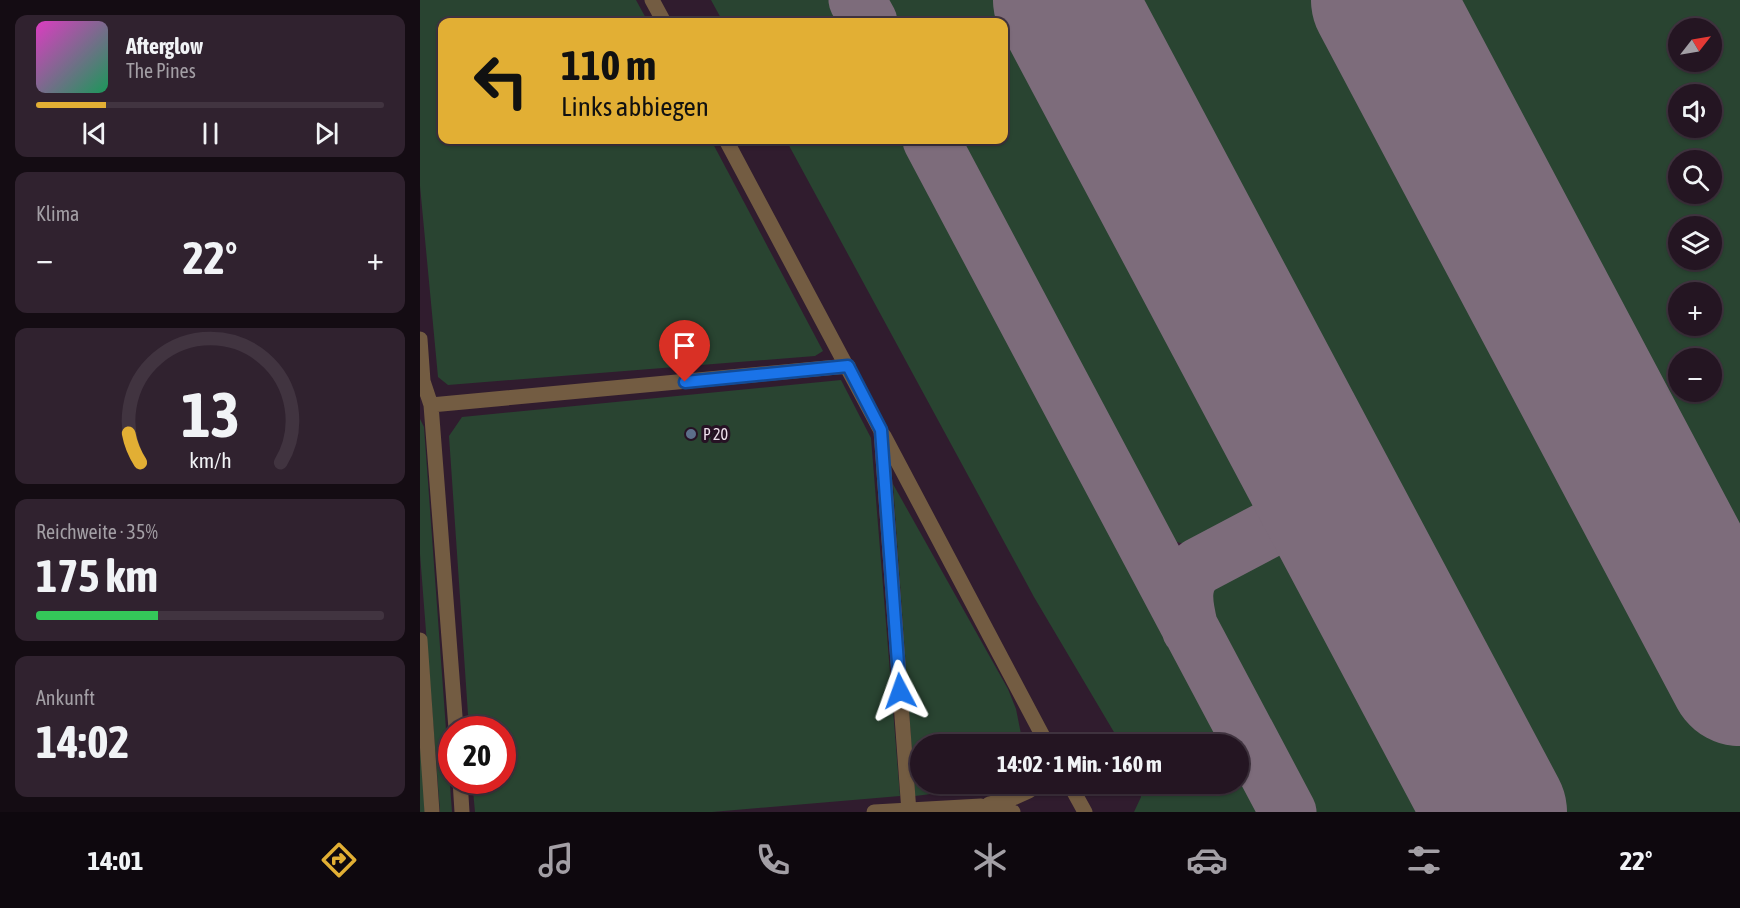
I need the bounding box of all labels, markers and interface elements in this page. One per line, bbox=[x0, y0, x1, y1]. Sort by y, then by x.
north arrow bbox=[1668, 18, 1722, 72]
map controls bbox=[1668, 18, 1722, 402]
text: Afterglow bbox=[126, 33, 203, 59]
text: 110 m bbox=[561, 41, 656, 89]
icon: left bbox=[462, 42, 540, 120]
text: The Pines bbox=[126, 59, 196, 82]
button: sound bbox=[1668, 84, 1722, 138]
text: Links abbiegen bbox=[561, 91, 709, 122]
icon: previous bbox=[78, 117, 111, 150]
icon: pause bbox=[194, 117, 227, 150]
icon: next bbox=[310, 117, 343, 150]
button: search bbox=[1668, 150, 1722, 204]
text: Klima bbox=[36, 202, 79, 225]
button: layers bbox=[1668, 216, 1722, 270]
text: 22° bbox=[183, 232, 237, 284]
text: − bbox=[36, 239, 53, 277]
text: + bbox=[367, 239, 384, 277]
button: + bbox=[1668, 282, 1722, 336]
pin bbox=[659, 320, 710, 382]
icon: arrive bbox=[668, 329, 701, 362]
button: − bbox=[1668, 348, 1722, 402]
text: 13 bbox=[181, 379, 239, 450]
place label: P 20 bbox=[703, 425, 728, 443]
marker: P 20 bbox=[684, 427, 698, 441]
text: km/h bbox=[189, 448, 231, 473]
text: Reichweite · 35% bbox=[36, 520, 158, 543]
text: 175 km bbox=[36, 550, 158, 602]
position arrow bbox=[868, 659, 932, 723]
text: Ankunft bbox=[36, 686, 95, 709]
text: 14:02 bbox=[36, 716, 130, 768]
speed limit sign: 20 bbox=[438, 716, 516, 794]
text: 14:02 · 1 Min. · 160 m bbox=[997, 751, 1162, 777]
icon: directions bbox=[318, 839, 360, 881]
icon: music bbox=[535, 839, 577, 881]
icon: phone bbox=[752, 839, 794, 881]
icon: climate bbox=[969, 839, 1011, 881]
icon: car bbox=[1186, 839, 1228, 881]
icon: filters bbox=[1403, 839, 1445, 881]
text: 14:01 bbox=[87, 845, 144, 876]
text: 22° bbox=[1620, 845, 1653, 876]

